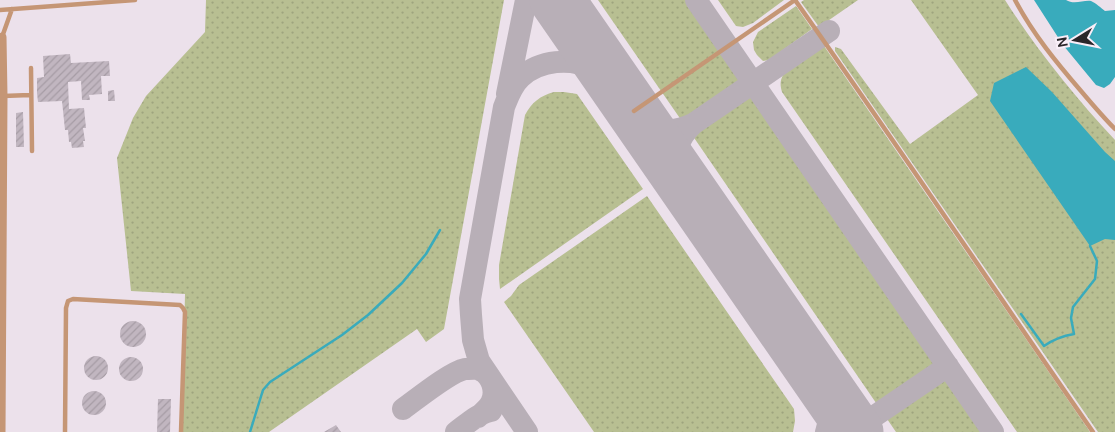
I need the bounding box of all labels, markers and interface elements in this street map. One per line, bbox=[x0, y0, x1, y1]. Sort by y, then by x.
north arrow bbox=[1050, 15, 1100, 65]
text: N bbox=[1053, 36, 1071, 49]

